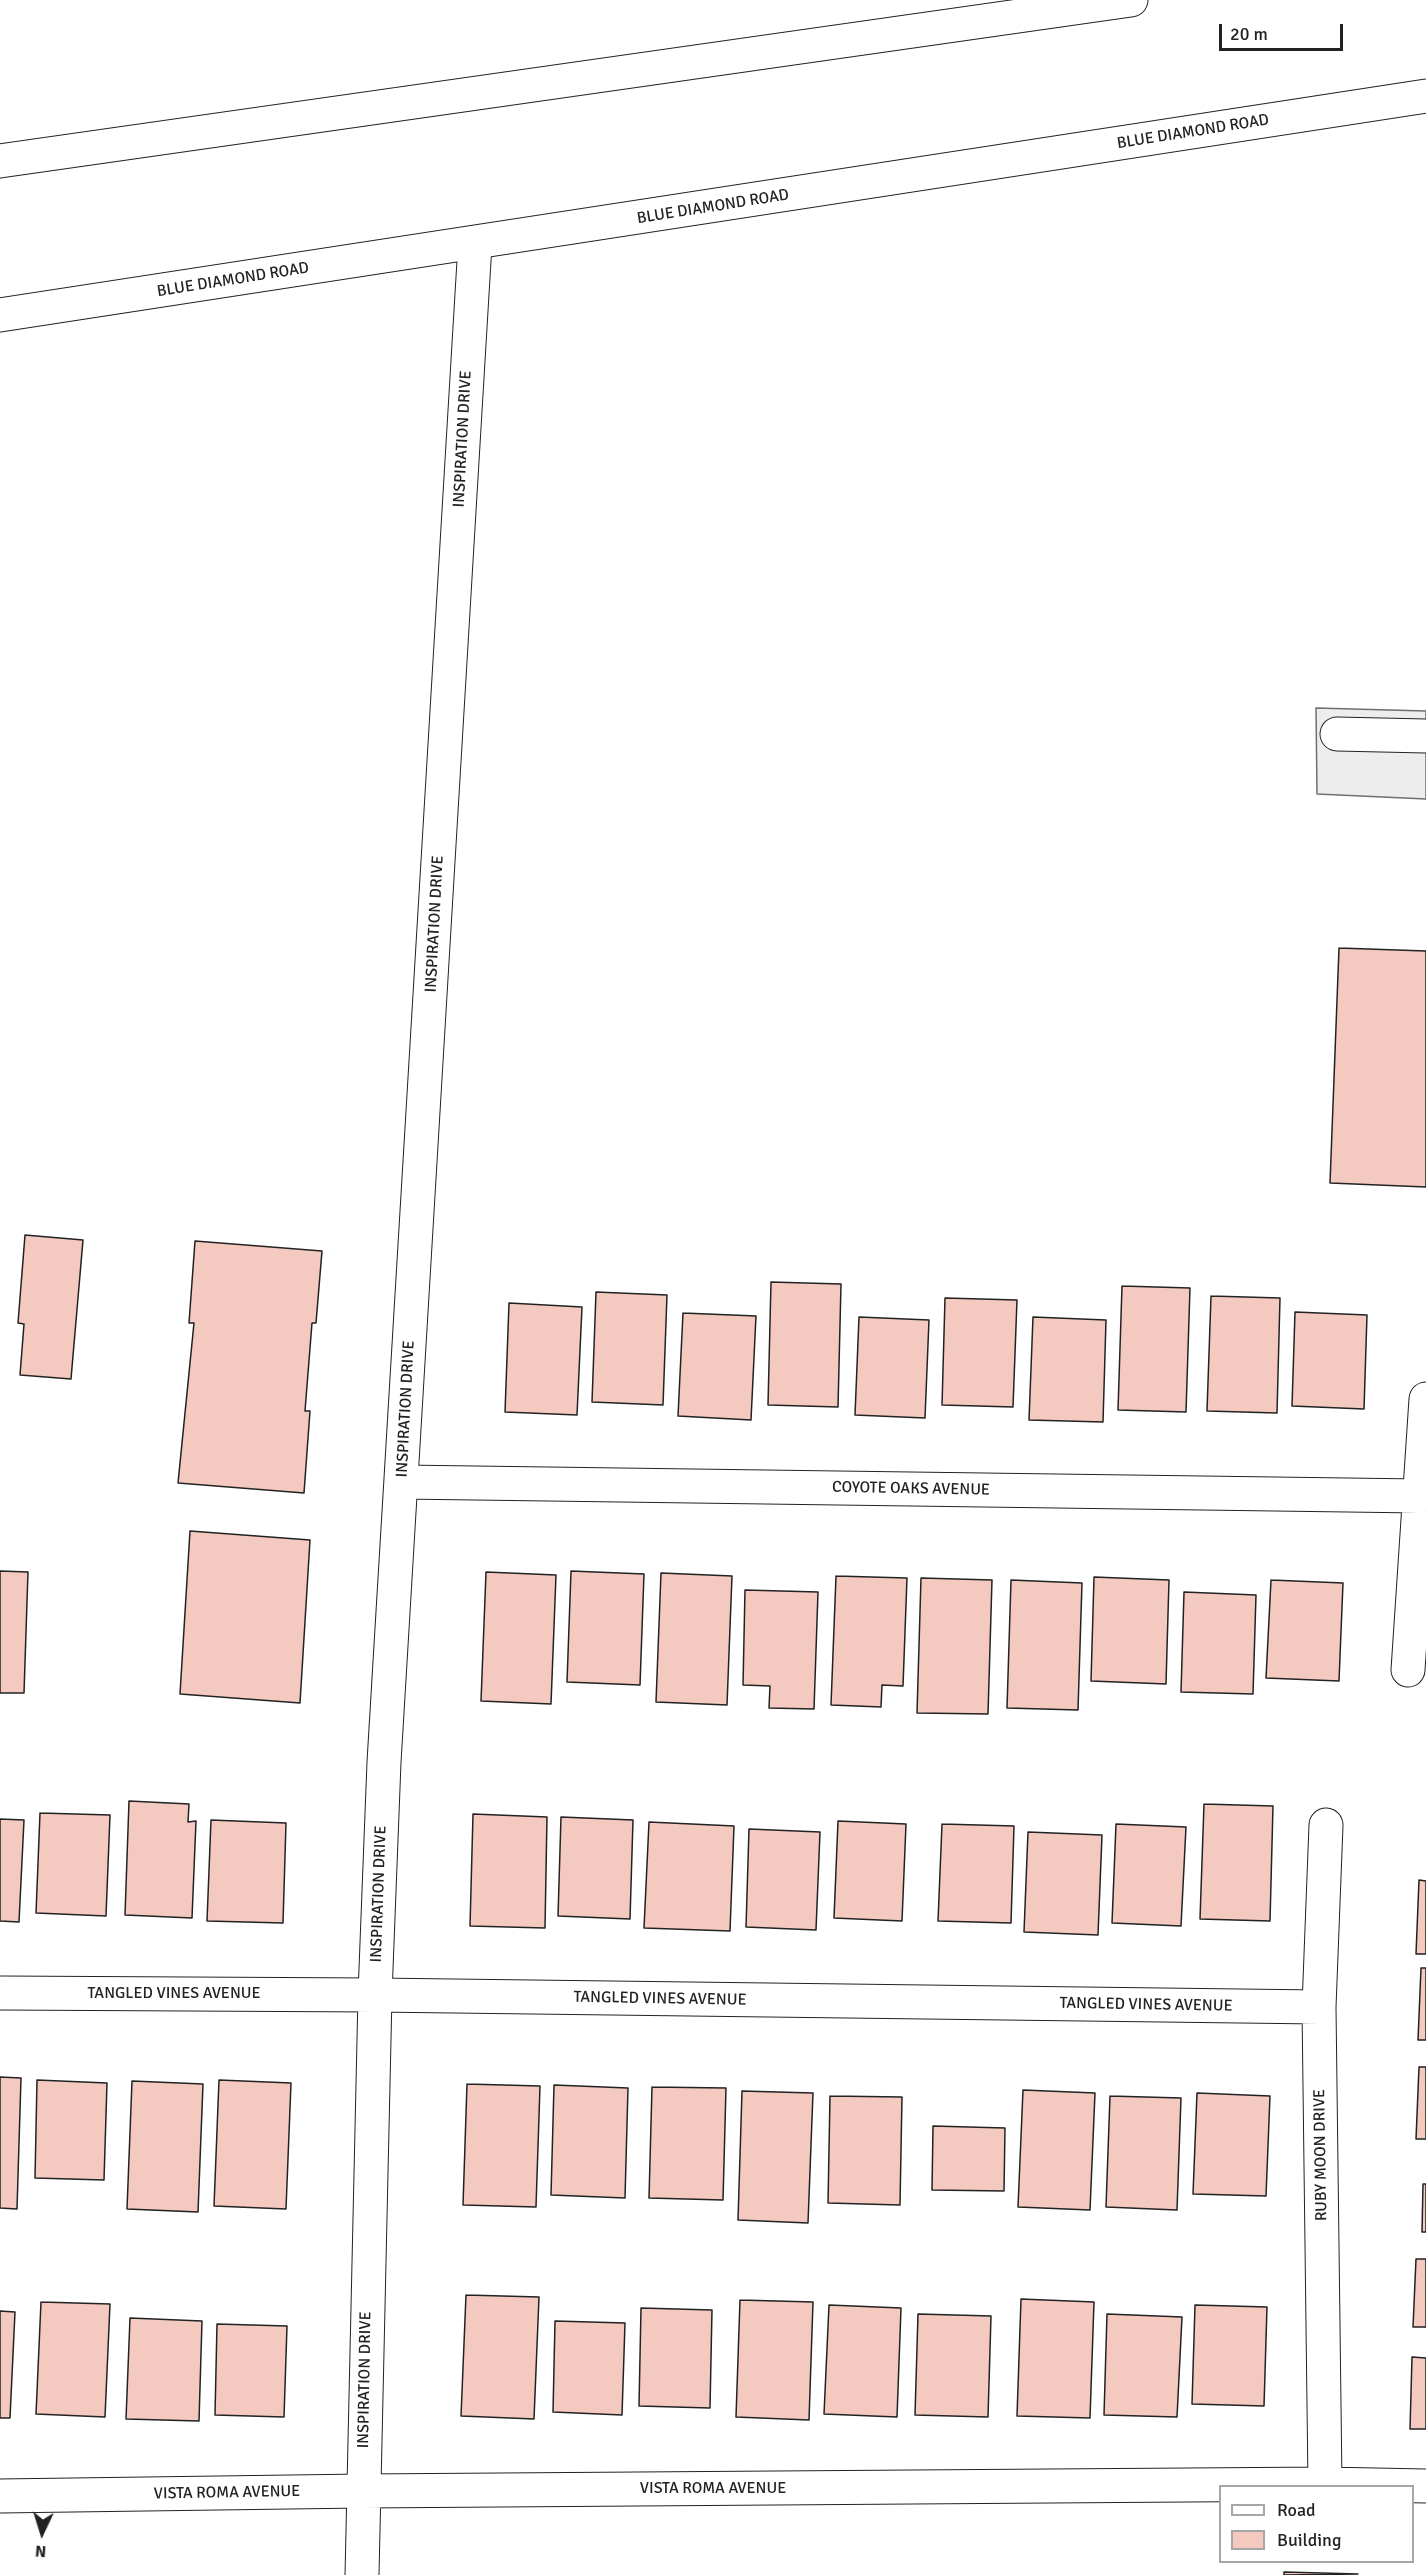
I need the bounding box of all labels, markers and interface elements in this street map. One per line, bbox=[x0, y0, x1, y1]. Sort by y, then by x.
scale bar bbox=[1222, 12, 1346, 50]
text: 20 m bbox=[1230, 23, 1268, 45]
street label: BLUE DIAMOND ROAD bbox=[1116, 110, 1270, 154]
street label: BLUE DIAMOND ROAD bbox=[636, 185, 790, 229]
street label: BLUE DIAMOND ROAD bbox=[156, 258, 310, 302]
street label: INSPIRATION DRIVE bbox=[450, 370, 476, 508]
street label: INSPIRATION DRIVE bbox=[422, 855, 448, 993]
street label: INSPIRATION DRIVE bbox=[393, 1340, 419, 1478]
street label: COYOTE OAKS AVENUE bbox=[832, 1478, 990, 1500]
street label: INSPIRATION DRIVE bbox=[367, 1825, 391, 1963]
street label: TANGLED VINES AVENUE bbox=[87, 1984, 261, 2004]
street label: TANGLED VINES AVENUE bbox=[573, 1988, 747, 2010]
street label: TANGLED VINES AVENUE bbox=[1059, 1994, 1233, 2016]
street label: RUBY MOON DRIVE bbox=[1310, 2089, 1332, 2221]
street label: INSPIRATION DRIVE bbox=[354, 2311, 376, 2449]
street label: VISTA ROMA AVENUE bbox=[640, 2479, 786, 2499]
street label: VISTA ROMA AVENUE bbox=[154, 2482, 300, 2504]
legend bbox=[1219, 2485, 1414, 2563]
text: Road bbox=[1277, 2499, 1316, 2521]
north arrow bbox=[12, 2503, 72, 2563]
text: Building bbox=[1277, 2529, 1341, 2551]
text: N bbox=[34, 2541, 47, 2561]

